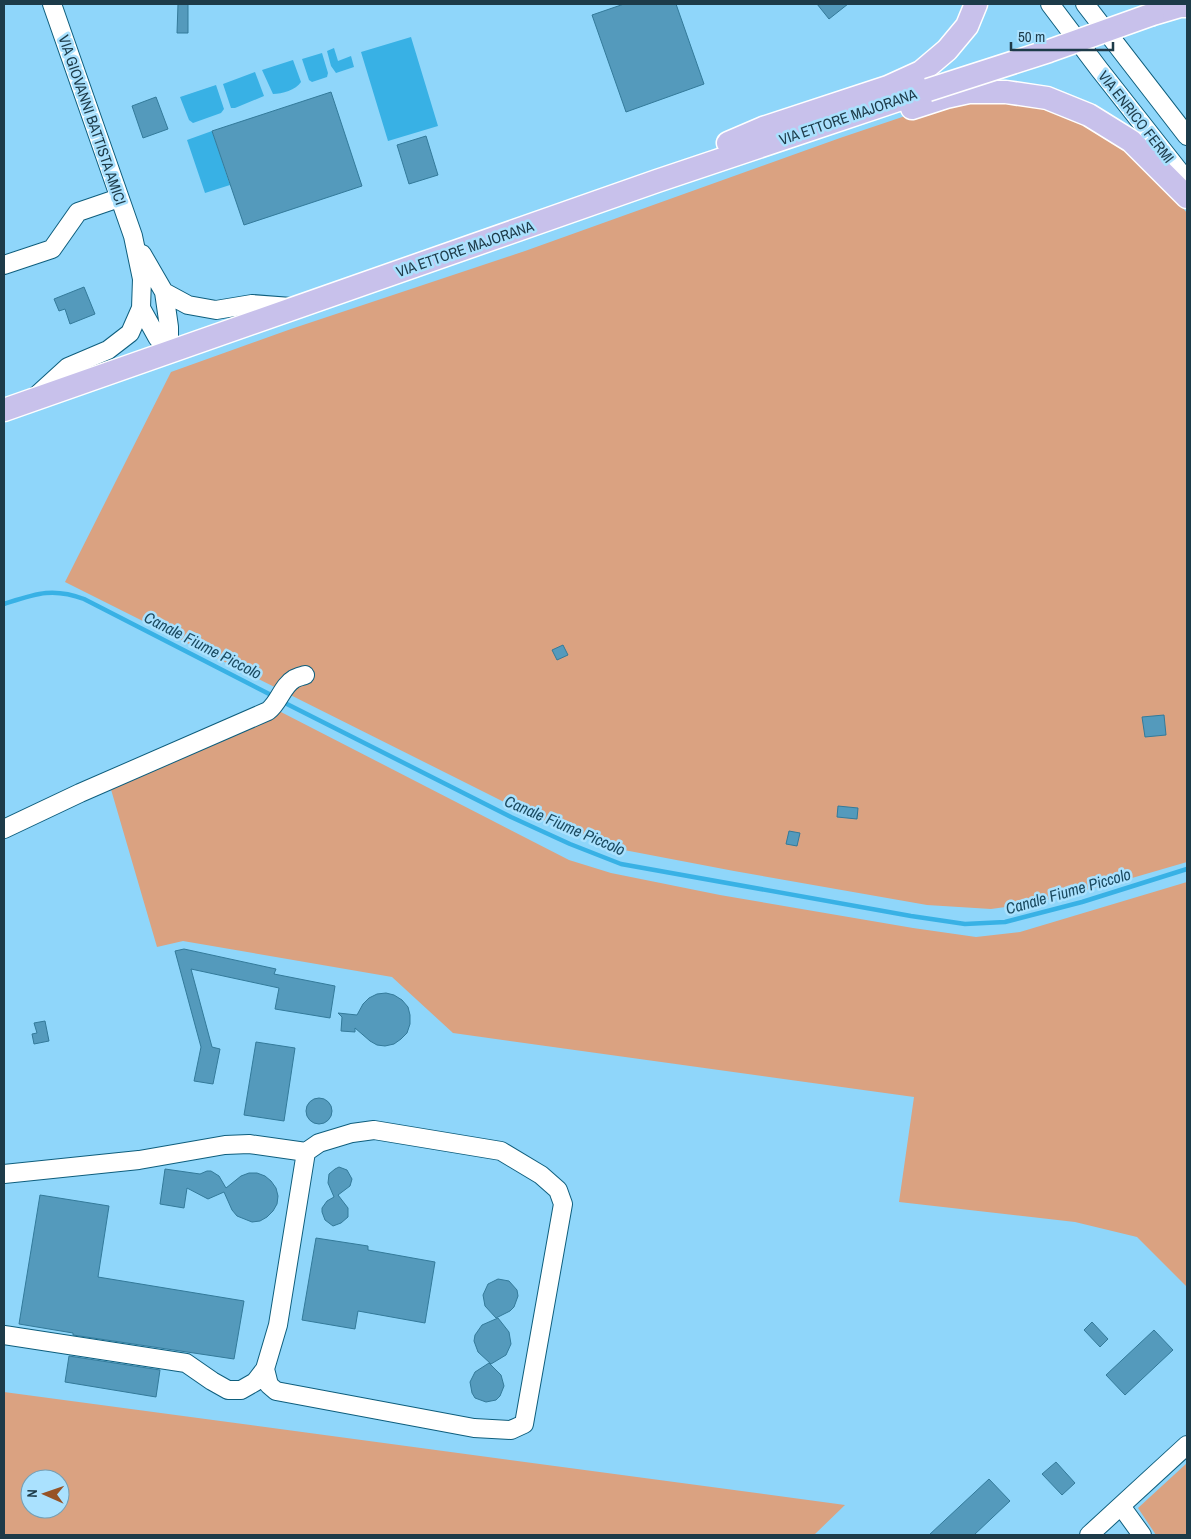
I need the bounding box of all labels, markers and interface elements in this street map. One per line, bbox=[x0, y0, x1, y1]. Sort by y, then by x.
scale bar bbox=[1011, 20, 1114, 52]
text: 50 m bbox=[1018, 26, 1045, 47]
street label: VIA GIOVANNI BATTISTA AMICI bbox=[53, 32, 131, 208]
street label: VIA ENRICO FERMI bbox=[1094, 66, 1179, 167]
street label: VIA ETTORE MAJORANA bbox=[776, 83, 920, 150]
street label: VIA ETTORE MAJORANA bbox=[393, 215, 537, 282]
water label: Canale Fiume Piccolo bbox=[141, 606, 265, 684]
water label: Canale Fiume Piccolo bbox=[501, 790, 629, 860]
water label: Canale Fiume Piccolo bbox=[1003, 863, 1133, 919]
north arrow bbox=[20, 1469, 70, 1519]
text: N bbox=[23, 1489, 41, 1498]

